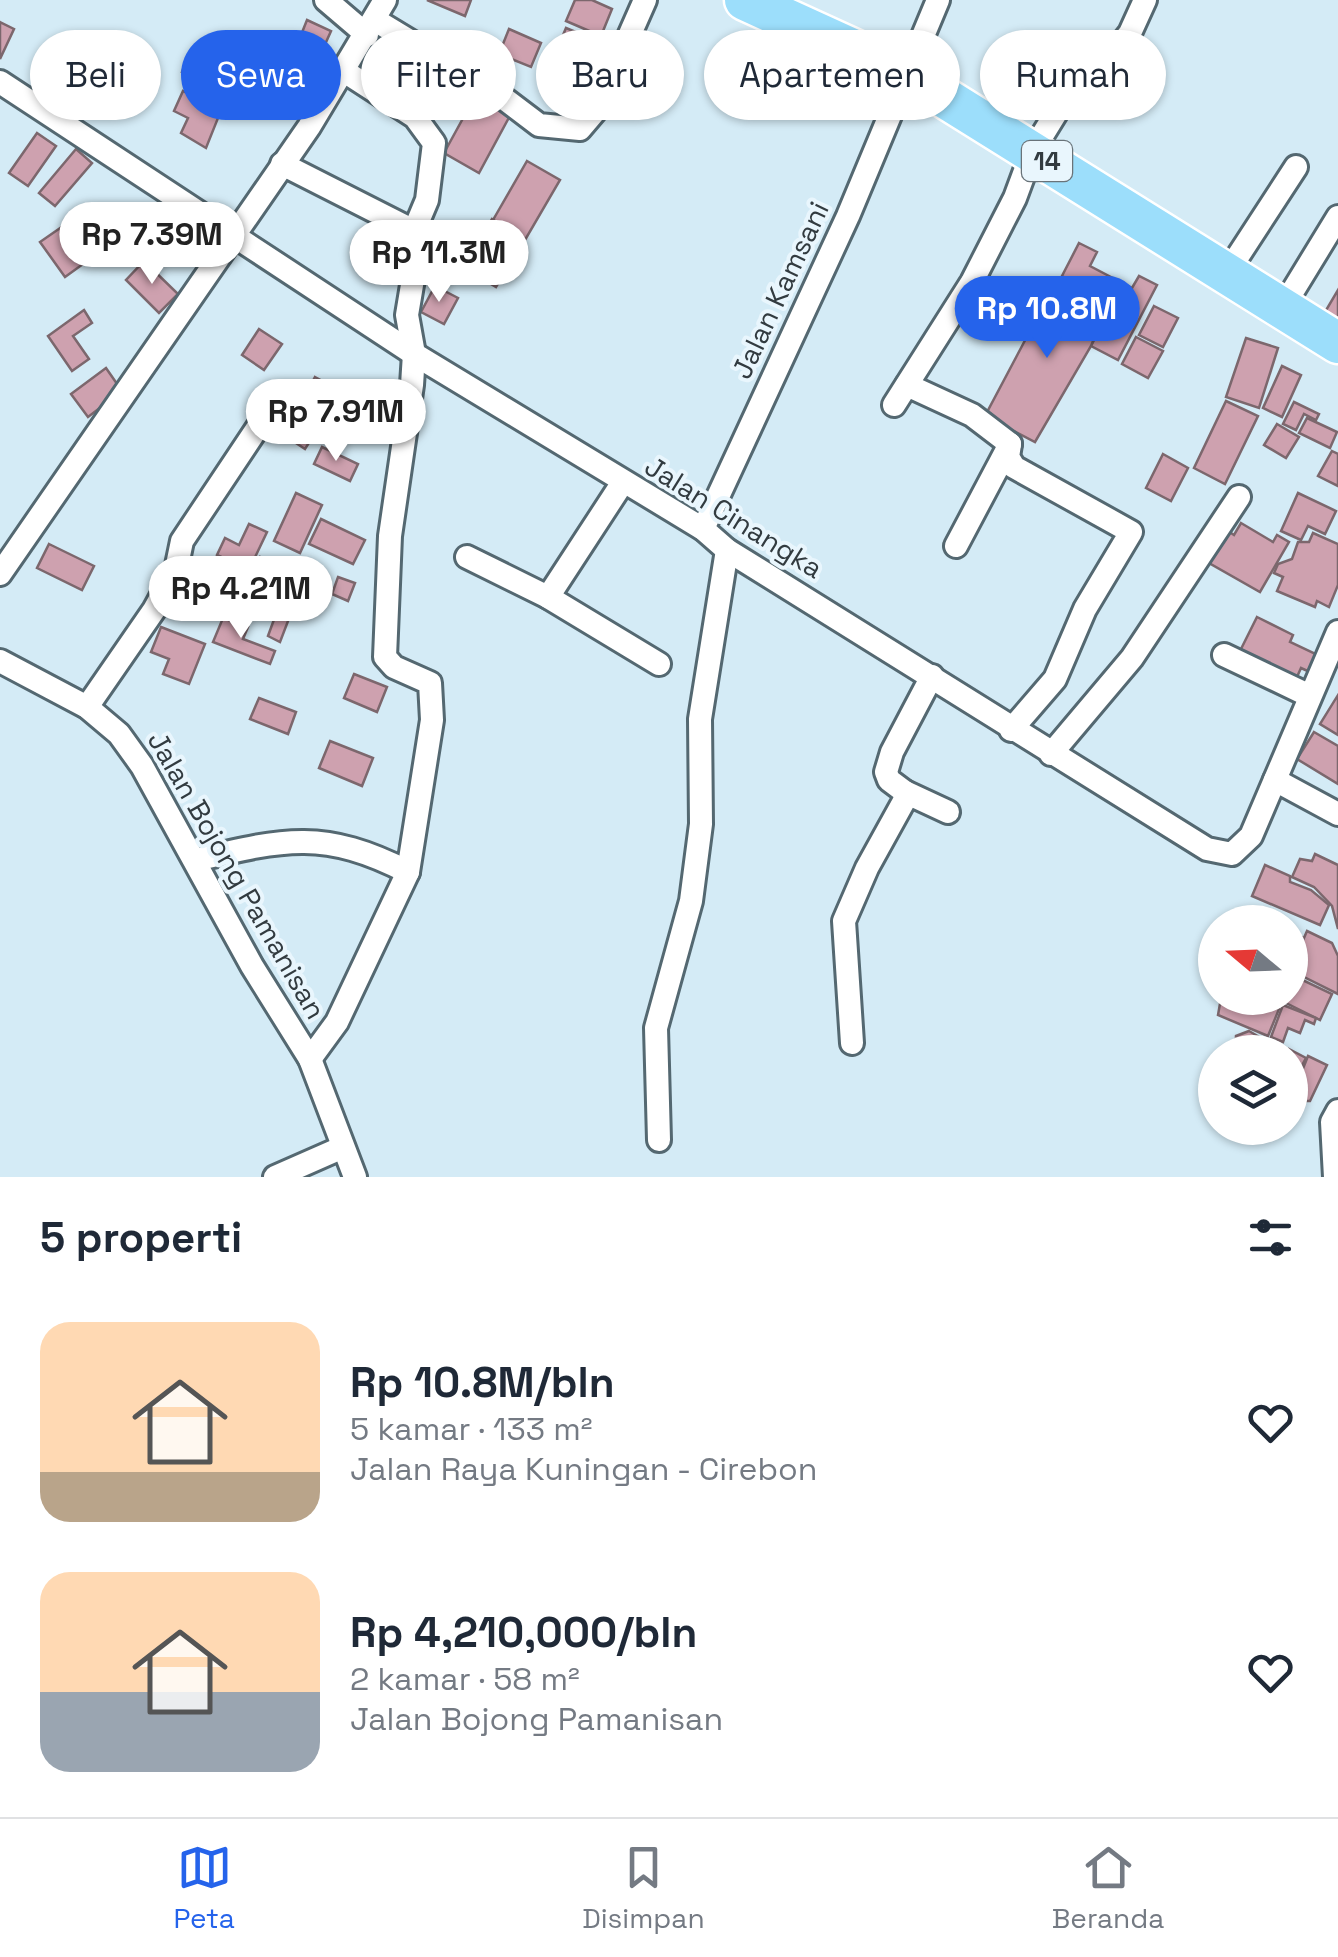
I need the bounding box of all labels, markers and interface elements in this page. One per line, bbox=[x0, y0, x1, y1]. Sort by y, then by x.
chip: Beli bbox=[30, 30, 161, 120]
chip: Sewa bbox=[181, 30, 341, 120]
chip: Filter bbox=[361, 30, 516, 120]
chip: Baru bbox=[536, 30, 684, 120]
chip: Apartemen bbox=[704, 30, 960, 120]
chip: Rumah bbox=[980, 30, 1166, 120]
road number: 14 bbox=[1022, 141, 1072, 181]
street label: Jalan Kamsani bbox=[723, 196, 837, 384]
pin: Rp 7.39M bbox=[49, 202, 255, 287]
text: Rp 7.39M bbox=[81, 214, 223, 254]
pin: Rp 11.3M bbox=[336, 220, 542, 305]
text: Rp 11.3M bbox=[372, 232, 506, 272]
pin: Rp 10.8M bbox=[944, 276, 1150, 361]
text: Rp 10.8M bbox=[977, 288, 1117, 328]
pin: Rp 7.91M bbox=[233, 379, 439, 464]
text: Rp 7.91M bbox=[268, 391, 404, 431]
street label: Jalan Cinangka bbox=[638, 448, 830, 586]
pin: Rp 4.21M bbox=[138, 556, 344, 641]
text: Rp 4.21M bbox=[171, 568, 311, 608]
street label: Jalan Bojong Pamanisan bbox=[140, 725, 334, 1025]
north arrow bbox=[1198, 905, 1308, 1015]
map controls bbox=[1198, 905, 1308, 1145]
button: layers bbox=[1198, 1035, 1308, 1145]
icon: filters bbox=[1243, 1210, 1298, 1265]
text: 5 properti bbox=[40, 1211, 242, 1264]
text: Rp 10.8M/bln bbox=[350, 1356, 615, 1409]
icon: home bbox=[120, 1362, 240, 1482]
icon: heart bbox=[1243, 1395, 1298, 1450]
text: 5 kamar · 133 m² bbox=[350, 1409, 593, 1449]
text: Jalan Raya Kuningan - Cirebon bbox=[350, 1449, 817, 1489]
text: Rp 4,210,000/bln bbox=[350, 1606, 697, 1659]
icon: home bbox=[120, 1612, 240, 1732]
icon: heart bbox=[1243, 1645, 1298, 1700]
text: 2 kamar · 58 m² bbox=[350, 1659, 580, 1699]
text: Jalan Bojong Pamanisan bbox=[350, 1699, 723, 1739]
tab: Peta bbox=[174, 1840, 235, 1936]
tab: Disimpan bbox=[582, 1840, 705, 1936]
tab: Beranda bbox=[1052, 1840, 1164, 1936]

